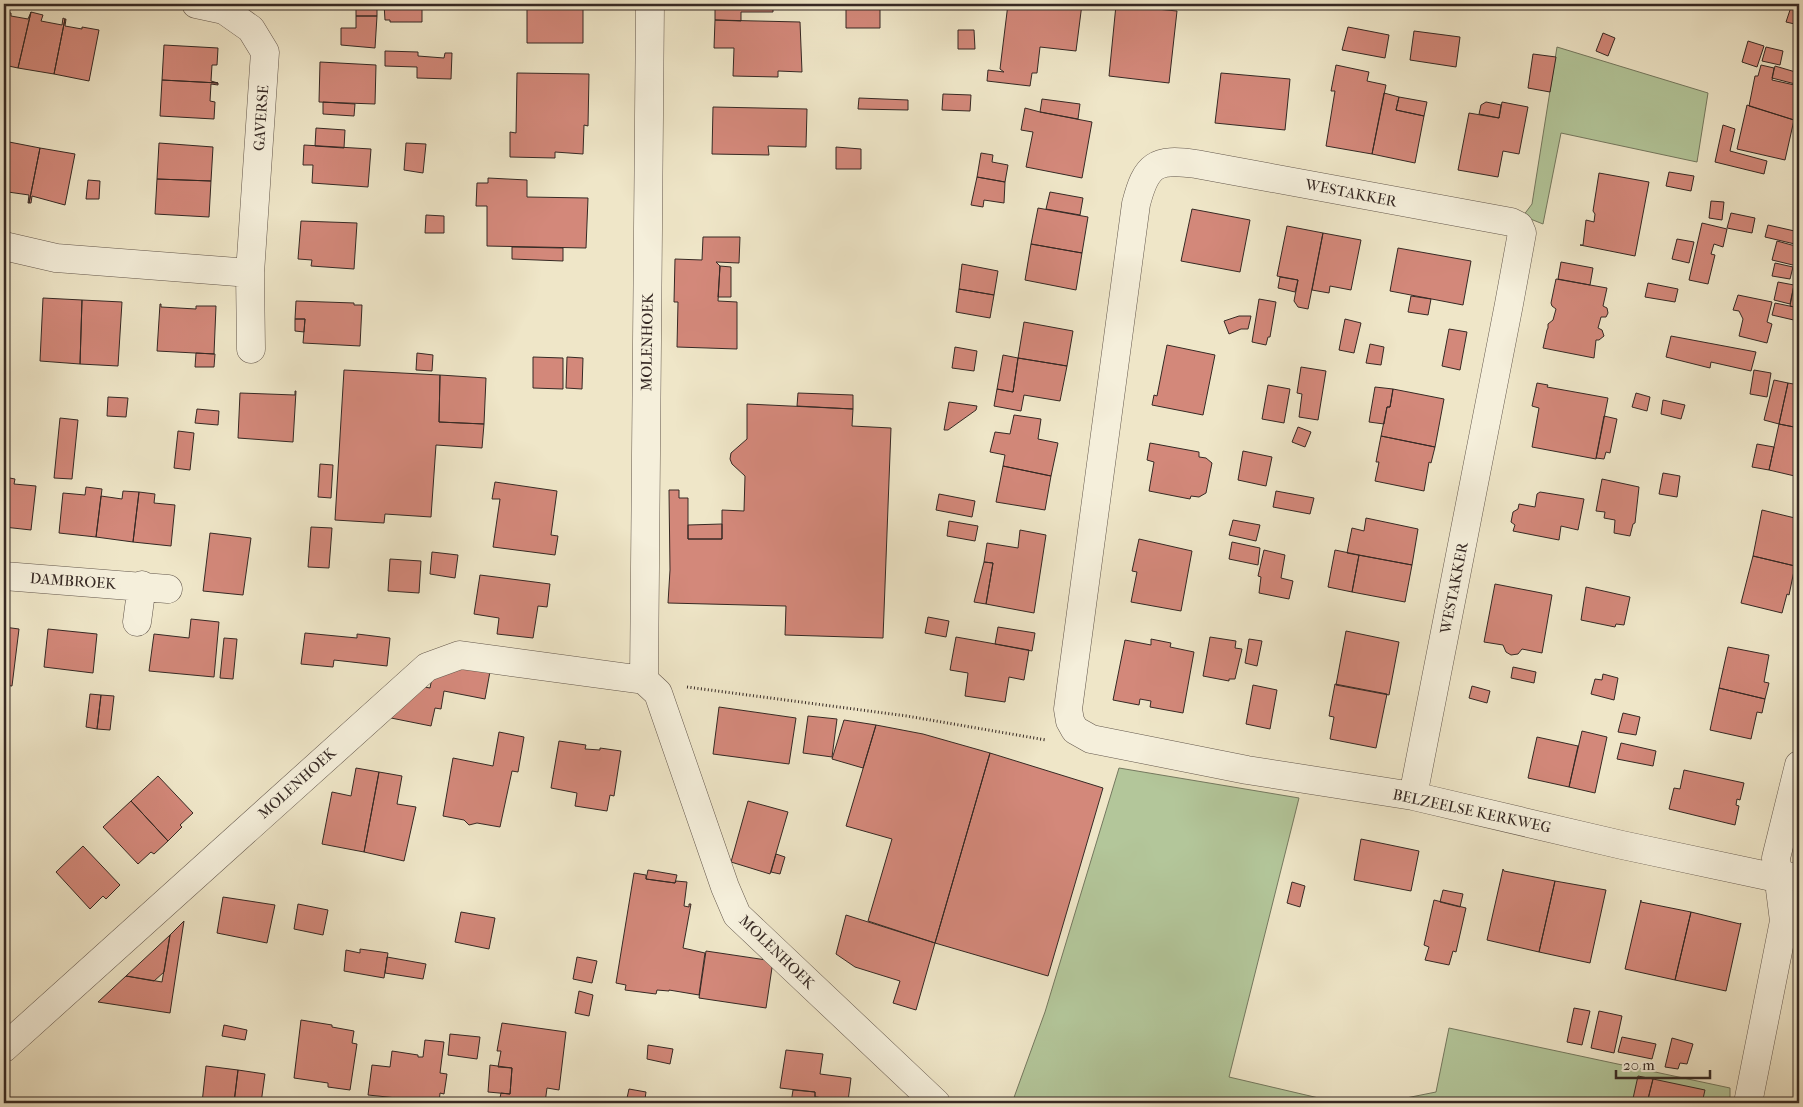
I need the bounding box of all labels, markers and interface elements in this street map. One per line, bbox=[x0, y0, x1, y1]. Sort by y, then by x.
street label: GAVERSE bbox=[250, 84, 272, 152]
street label: WESTAKKER bbox=[1303, 175, 1399, 211]
street label: MOLENHOEK bbox=[637, 292, 657, 391]
street label: WESTAKKER bbox=[1436, 540, 1472, 636]
street label: DAMBROEK bbox=[29, 569, 118, 593]
street label: MOLENHOEK bbox=[254, 743, 340, 823]
street label: BELZEELSE KERKWEG bbox=[1391, 785, 1553, 837]
street label: MOLENHOEK bbox=[735, 911, 819, 993]
scale bar bbox=[1616, 1047, 1709, 1079]
text: 20 m bbox=[1623, 1056, 1655, 1074]

